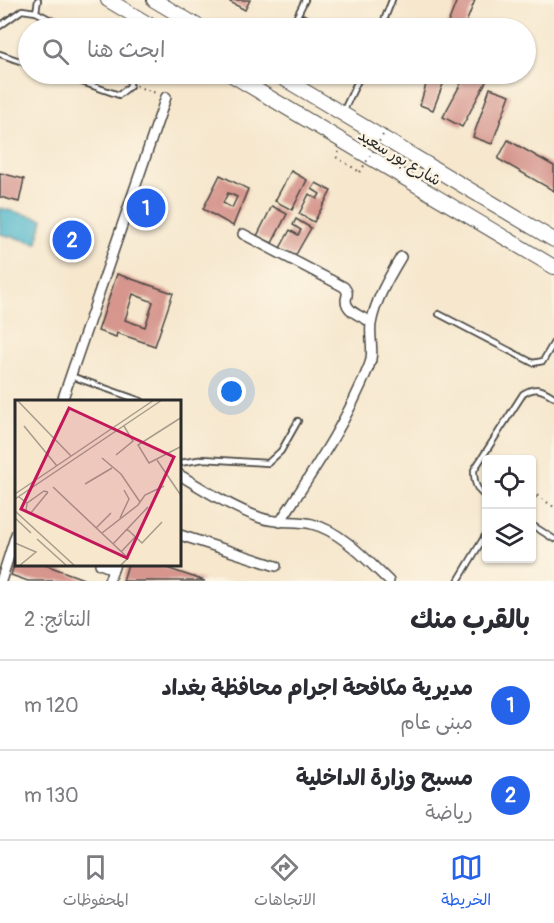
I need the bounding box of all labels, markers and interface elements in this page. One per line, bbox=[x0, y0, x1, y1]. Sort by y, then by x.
search box bbox=[18, 18, 536, 84]
icon: search bbox=[39, 35, 72, 68]
text: ابحث هنا bbox=[87, 36, 165, 64]
street label: شارع بور سعيد bbox=[354, 125, 445, 191]
pin: 1 bbox=[126, 186, 166, 230]
pin: 2 bbox=[52, 218, 92, 262]
your location bbox=[217, 377, 246, 406]
inset map bbox=[15, 400, 182, 566]
map controls bbox=[482, 455, 536, 563]
button: locate bbox=[482, 455, 536, 509]
button: layers bbox=[482, 509, 536, 563]
text: بالقرب منك bbox=[410, 604, 530, 636]
text: النتائج: 2 bbox=[24, 607, 91, 632]
text: مديرية مكافحة اجرام محافظة بغداد bbox=[162, 674, 473, 702]
text: 120 m bbox=[24, 693, 79, 718]
text: 1 bbox=[507, 693, 514, 718]
text: مبنى عام bbox=[400, 710, 473, 735]
text: مسبح وزارة الداخلية bbox=[296, 764, 473, 792]
text: 130 m bbox=[24, 783, 79, 808]
text: 2 bbox=[505, 783, 516, 808]
text: رياضة bbox=[425, 800, 473, 825]
tab: المحفوظات bbox=[63, 851, 129, 914]
tab: الاتجاهات bbox=[254, 851, 316, 914]
tab: الخريطة bbox=[441, 851, 491, 914]

